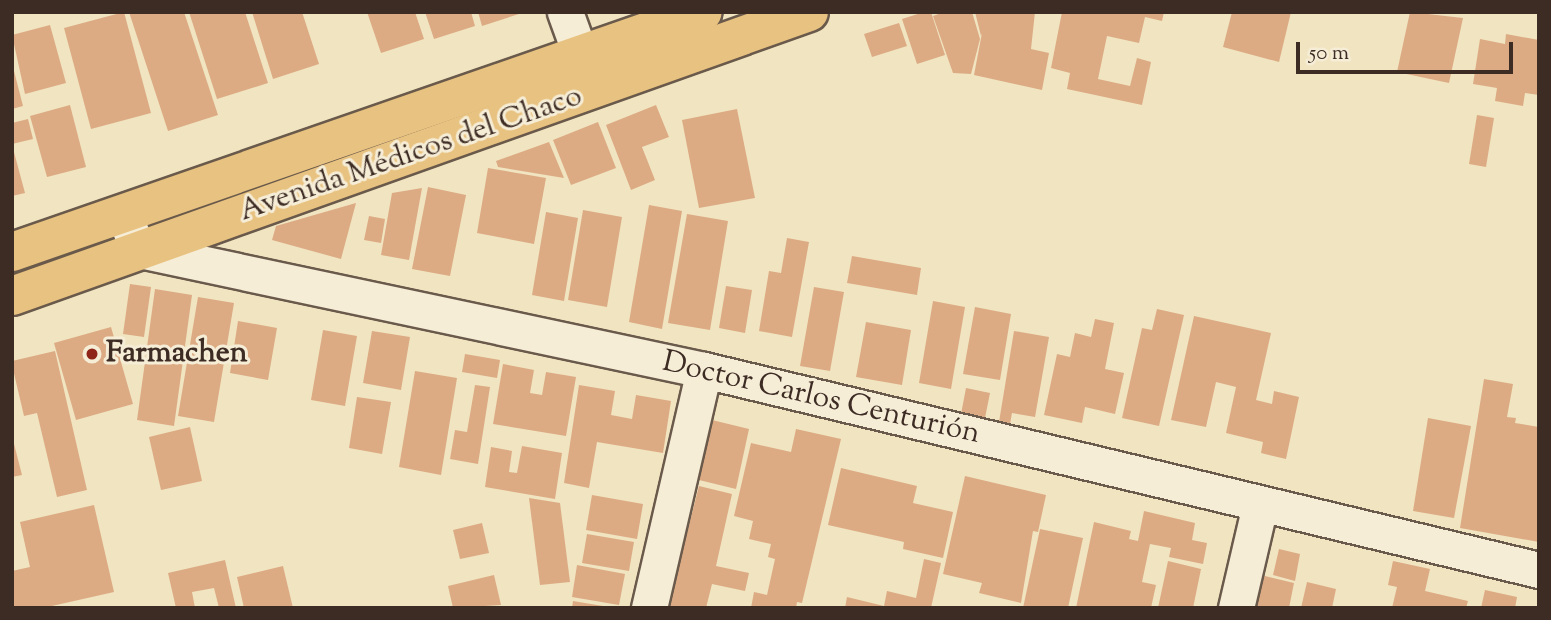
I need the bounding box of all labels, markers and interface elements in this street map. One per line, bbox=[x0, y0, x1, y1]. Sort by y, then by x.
scale bar bbox=[1299, 28, 1516, 72]
text: 50 m bbox=[1309, 39, 1349, 69]
street label: Avenida Médicos del Chaco bbox=[235, 79, 587, 231]
place label: Farmachen bbox=[106, 336, 247, 372]
street label: Doctor Carlos Centurión bbox=[659, 345, 983, 453]
marker: Farmachen bbox=[84, 346, 100, 362]

